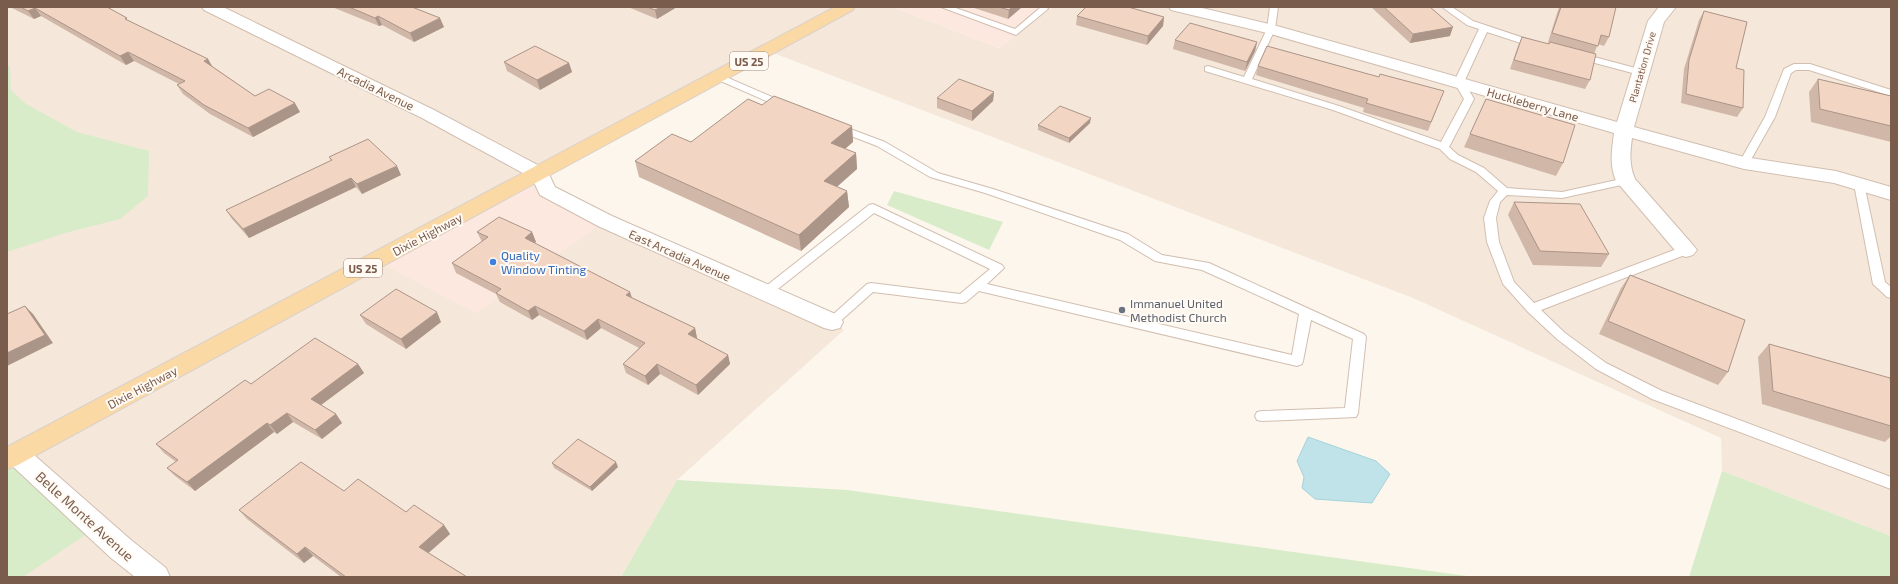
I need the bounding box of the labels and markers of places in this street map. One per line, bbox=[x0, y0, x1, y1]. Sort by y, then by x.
place label: Quality Window Tinting bbox=[501, 248, 586, 276]
marker: Quality Window Tinting bbox=[488, 257, 498, 267]
place label: Immanuel United Methodist Church bbox=[1130, 296, 1227, 324]
marker: Immanuel United Methodist Church bbox=[1117, 305, 1127, 315]

